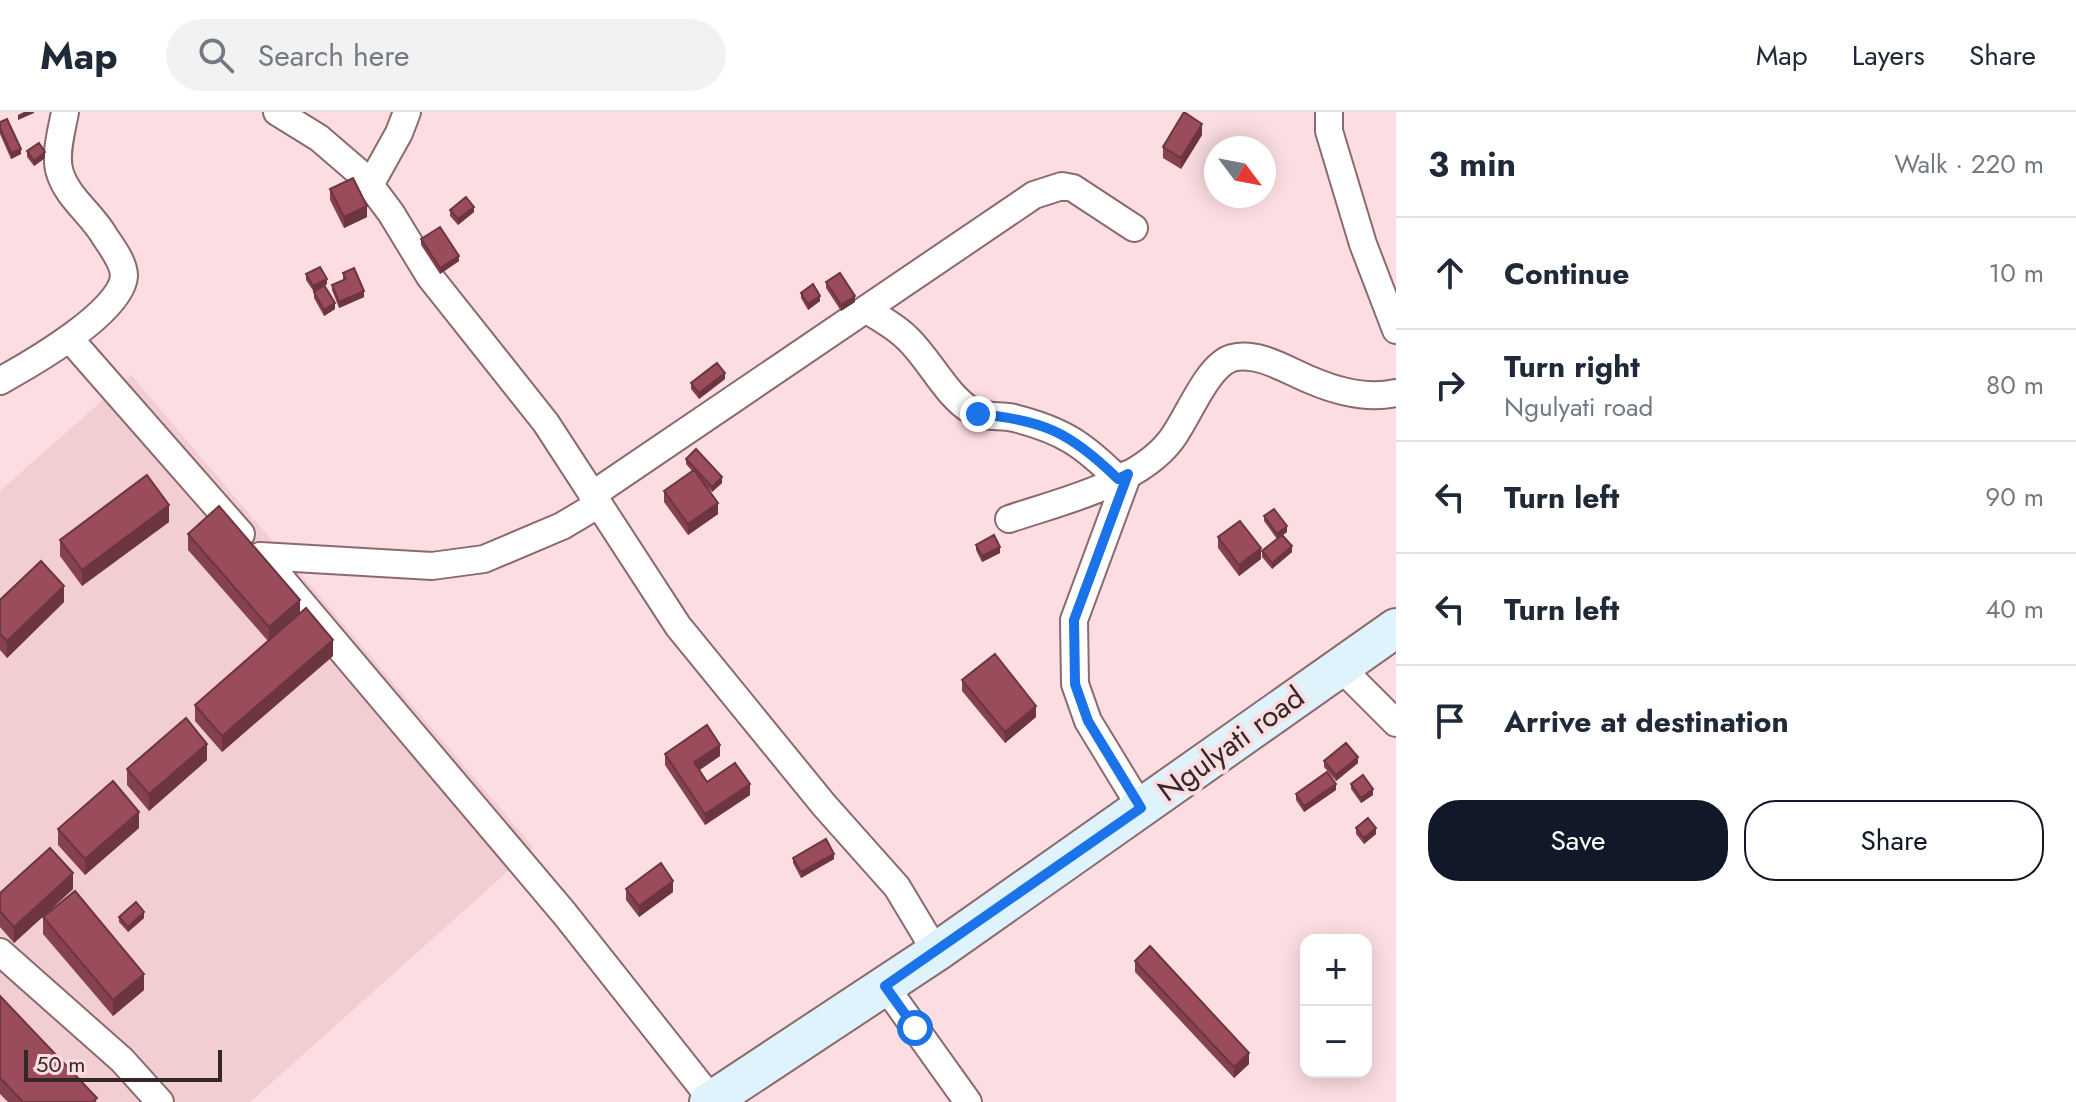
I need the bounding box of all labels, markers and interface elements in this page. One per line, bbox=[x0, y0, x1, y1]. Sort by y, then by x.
search box bbox=[166, 19, 726, 91]
text: Map bbox=[40, 28, 118, 83]
icon: search bbox=[194, 33, 238, 77]
text: Search here bbox=[258, 34, 410, 77]
text: Map bbox=[1756, 35, 1808, 76]
text: Layers bbox=[1852, 35, 1925, 76]
text: Share bbox=[1969, 35, 2036, 76]
north arrow bbox=[1204, 136, 1276, 208]
text: 3 min bbox=[1428, 140, 1516, 189]
text: Walk · 220 m bbox=[1894, 145, 2044, 183]
icon: ahead bbox=[1428, 251, 1472, 295]
text: Continue bbox=[1504, 252, 1630, 295]
text: 10 m bbox=[1989, 254, 2044, 292]
text: Turn right bbox=[1504, 345, 1640, 388]
icon: right bbox=[1428, 363, 1472, 407]
text: 80 m bbox=[1986, 366, 2044, 404]
text: Ngulyati road bbox=[1504, 388, 1653, 426]
route end bbox=[960, 396, 996, 432]
icon: left bbox=[1428, 475, 1472, 519]
text: Turn left bbox=[1504, 476, 1619, 519]
text: 90 m bbox=[1985, 478, 2044, 516]
icon: left bbox=[1428, 587, 1472, 631]
text: Turn left bbox=[1504, 588, 1619, 631]
text: 40 m bbox=[1985, 590, 2044, 628]
street label: Ngulyati road bbox=[1148, 676, 1313, 812]
icon: arrive bbox=[1428, 699, 1472, 743]
text: Arrive at destination bbox=[1504, 700, 1789, 743]
button: Save bbox=[1428, 800, 1728, 881]
button: Share bbox=[1744, 800, 2044, 881]
map controls bbox=[1300, 934, 1372, 1078]
button: + bbox=[1300, 934, 1372, 1006]
button: − bbox=[1300, 1006, 1372, 1078]
route start bbox=[897, 1010, 933, 1046]
scale bar bbox=[24, 1046, 222, 1082]
text: 50 m bbox=[36, 1048, 85, 1080]

